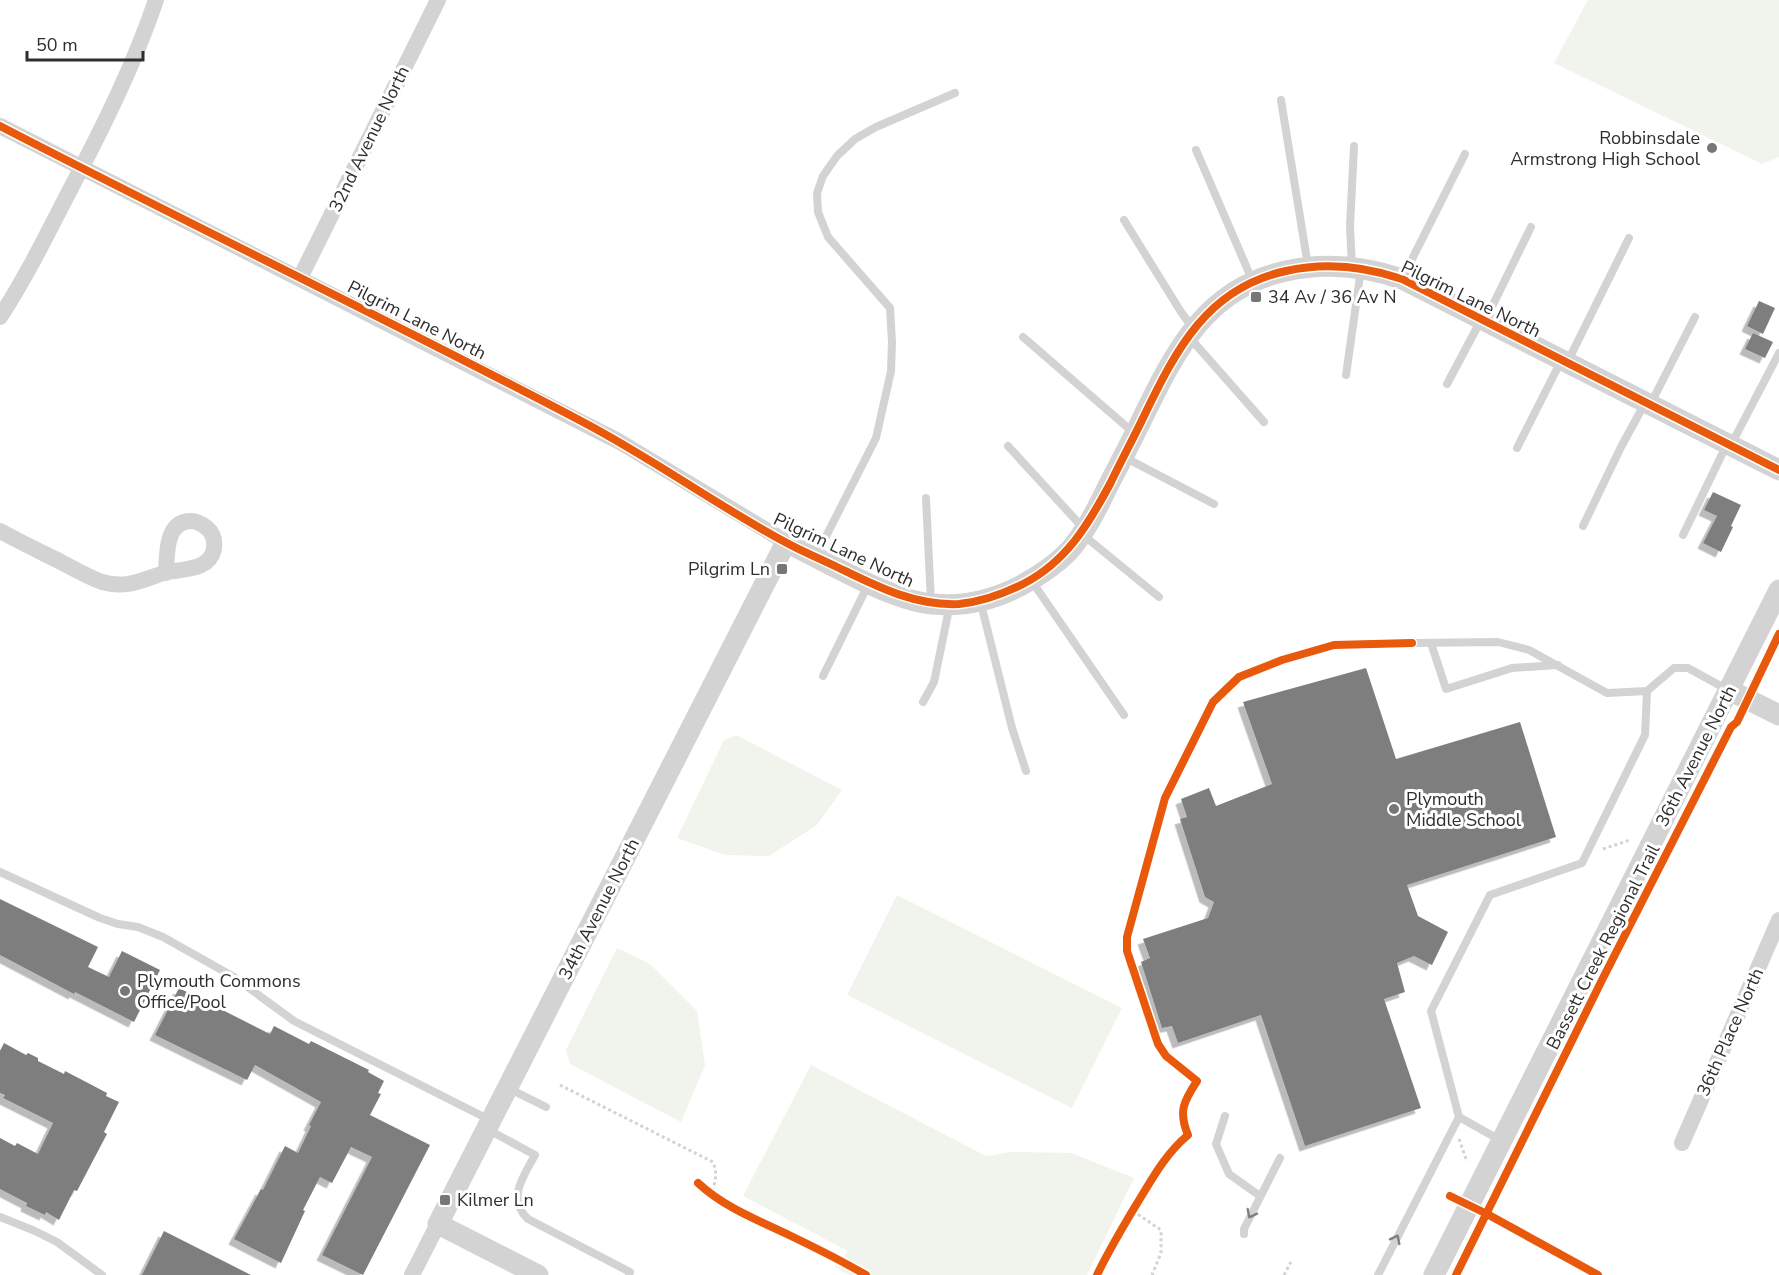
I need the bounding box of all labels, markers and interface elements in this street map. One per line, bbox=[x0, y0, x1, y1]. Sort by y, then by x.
scale bar bbox=[27, 24, 142, 62]
text: 50 m bbox=[36, 33, 78, 57]
street label: 32nd Avenue North bbox=[323, 62, 415, 216]
place label: Robbinsdale Armstrong High School bbox=[1510, 126, 1701, 171]
marker: Robbinsdale Armstrong High School bbox=[1705, 141, 1719, 155]
street label: Pilgrim Lane North bbox=[1397, 255, 1545, 343]
street label: Pilgrim Lane North bbox=[344, 275, 490, 365]
place label: 34 Av / 36 Av N bbox=[1268, 285, 1397, 309]
marker: 34 Av / 36 Av N bbox=[1249, 290, 1263, 304]
street label: Pilgrim Lane North bbox=[770, 507, 918, 593]
place label: Pilgrim Ln bbox=[688, 557, 770, 581]
marker: Pilgrim Ln bbox=[775, 562, 789, 576]
street label: 36th Avenue North bbox=[1650, 681, 1742, 831]
place label: Plymouth Middle School bbox=[1406, 787, 1522, 832]
marker: Plymouth Middle School bbox=[1387, 802, 1401, 816]
street label: 34th Avenue North bbox=[553, 834, 645, 984]
street label: Bassett Creek Regional Trail bbox=[1541, 840, 1666, 1054]
street label: 36th Place North bbox=[1691, 964, 1769, 1100]
place label: Plymouth Commons Office/Pool bbox=[137, 969, 301, 1014]
marker: Plymouth Commons Office/Pool bbox=[118, 984, 132, 998]
place label: Kilmer Ln bbox=[457, 1188, 534, 1212]
marker: Kilmer Ln bbox=[438, 1193, 452, 1207]
one-way arrow bbox=[1247, 1208, 1258, 1219]
one-way arrow bbox=[1388, 1234, 1400, 1245]

